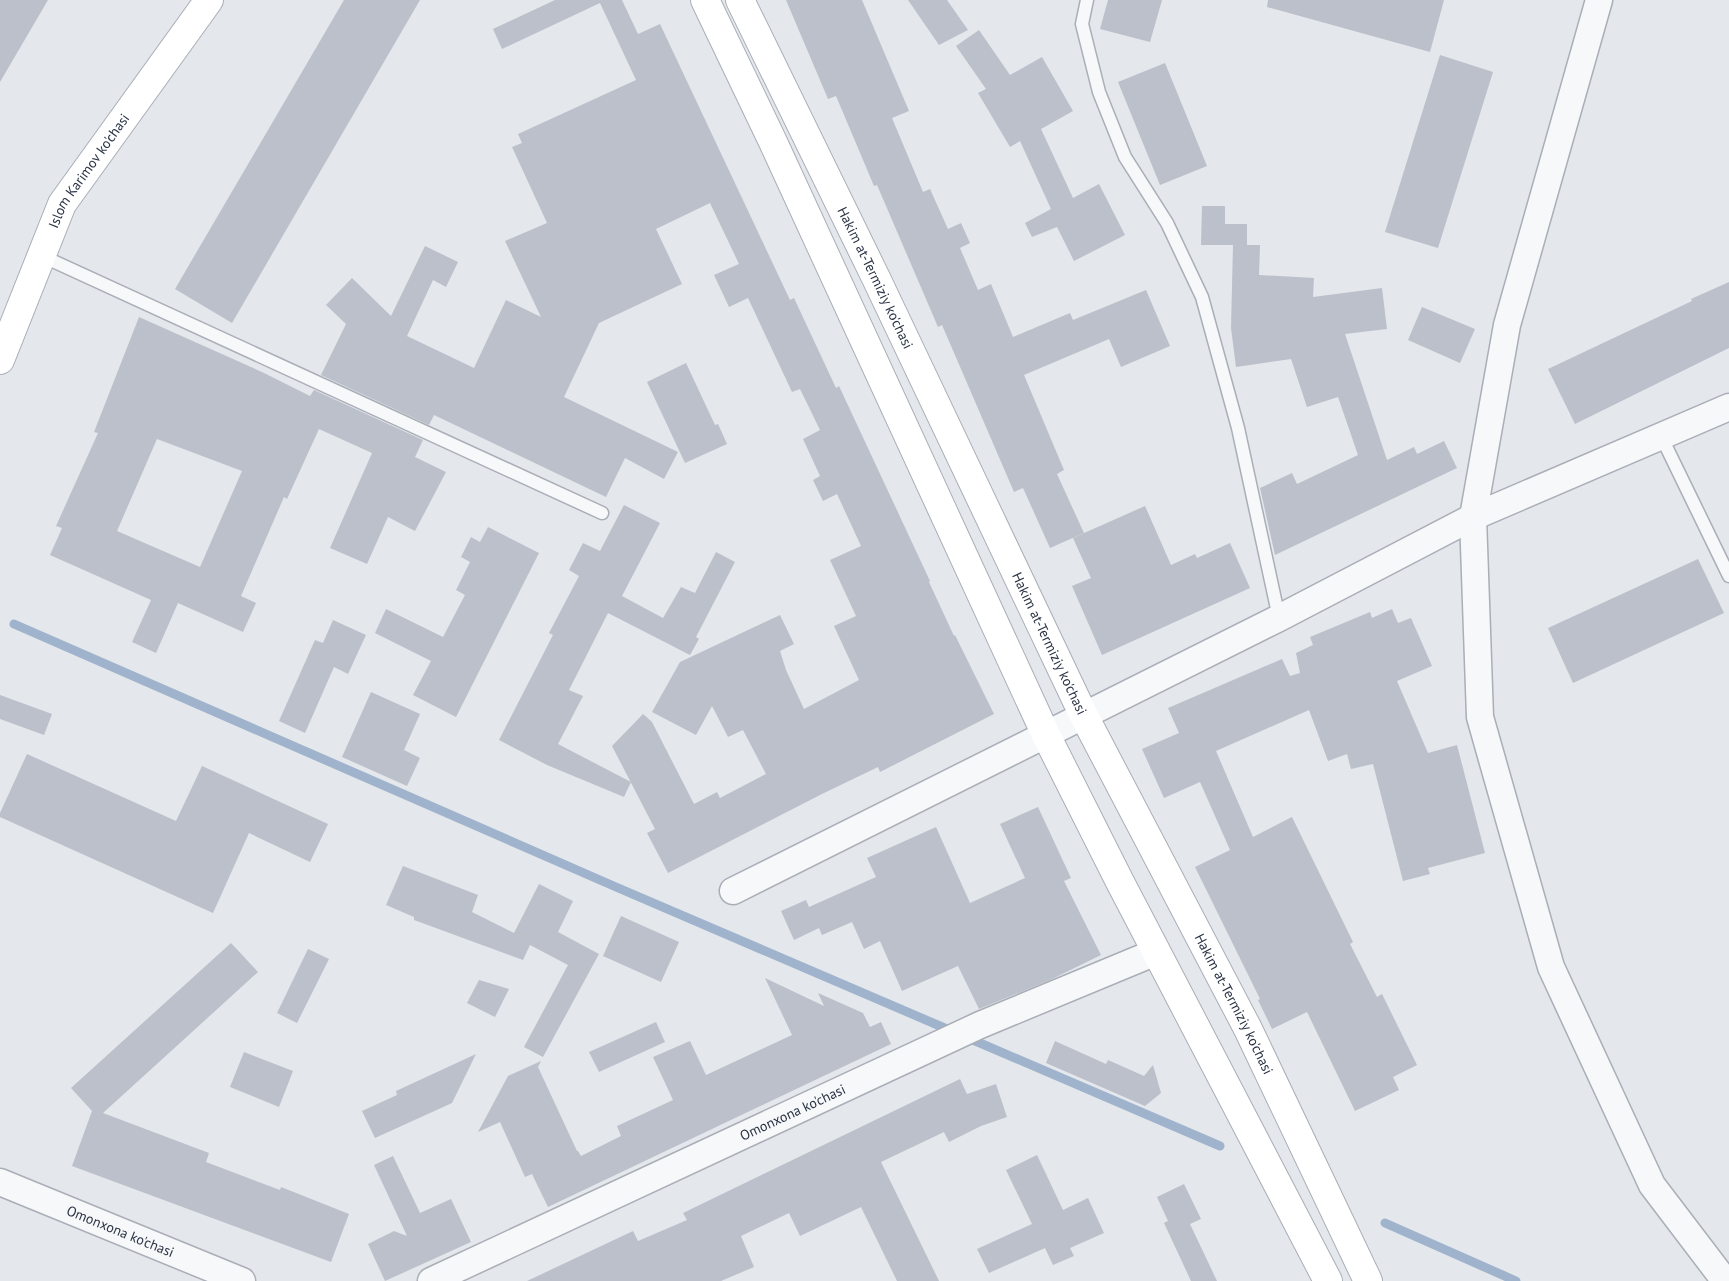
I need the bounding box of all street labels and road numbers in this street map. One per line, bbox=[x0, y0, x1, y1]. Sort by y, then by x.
street label: Islom Karimov ko'chasi bbox=[44, 110, 133, 231]
street label: Hakim at-Termiziy ko'chasi bbox=[834, 204, 917, 352]
street label: Hakim at-Termiziy ko'chasi bbox=[1008, 569, 1091, 718]
street label: Hakim at-Termiziy ko'chasi bbox=[1191, 930, 1277, 1077]
street label: Omonxona ko'chasi bbox=[737, 1080, 848, 1145]
street label: Omonxona ko'chasi bbox=[64, 1201, 177, 1261]

